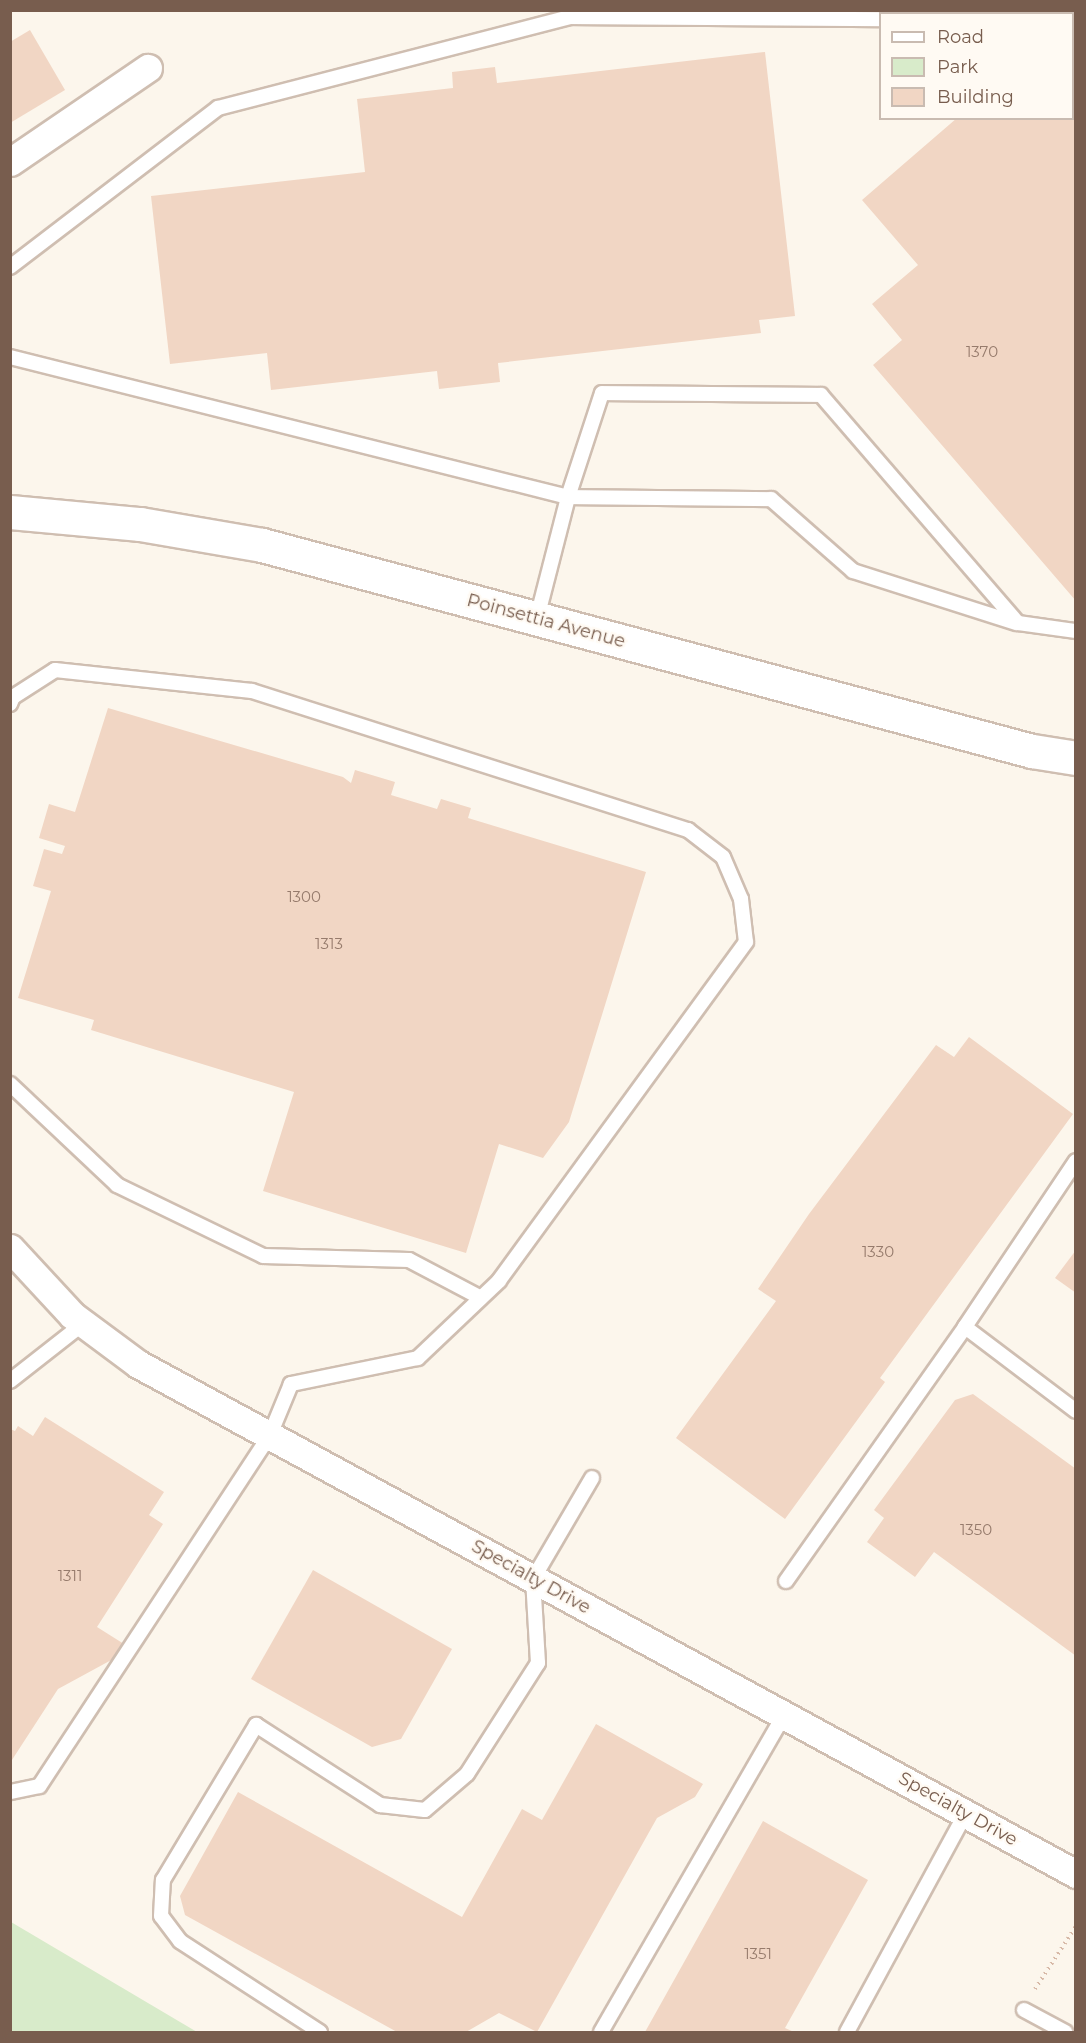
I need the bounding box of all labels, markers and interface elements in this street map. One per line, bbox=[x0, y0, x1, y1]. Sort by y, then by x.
legend bbox=[879, 12, 1074, 120]
text: Road bbox=[937, 26, 984, 48]
text: Park bbox=[937, 56, 978, 78]
text: Building bbox=[937, 86, 1014, 108]
house number: 1370 bbox=[966, 343, 998, 361]
street label: Poinsettia Avenue bbox=[464, 589, 628, 653]
house number: 1300 bbox=[287, 888, 321, 906]
house number: 1313 bbox=[315, 935, 343, 953]
house number: 1330 bbox=[862, 1243, 894, 1261]
house number: 1350 bbox=[960, 1521, 992, 1539]
street label: Specialty Drive bbox=[468, 1535, 594, 1619]
house number: 1311 bbox=[58, 1567, 82, 1585]
street label: Specialty Drive bbox=[895, 1767, 1021, 1851]
house number: 1351 bbox=[744, 1945, 772, 1963]

